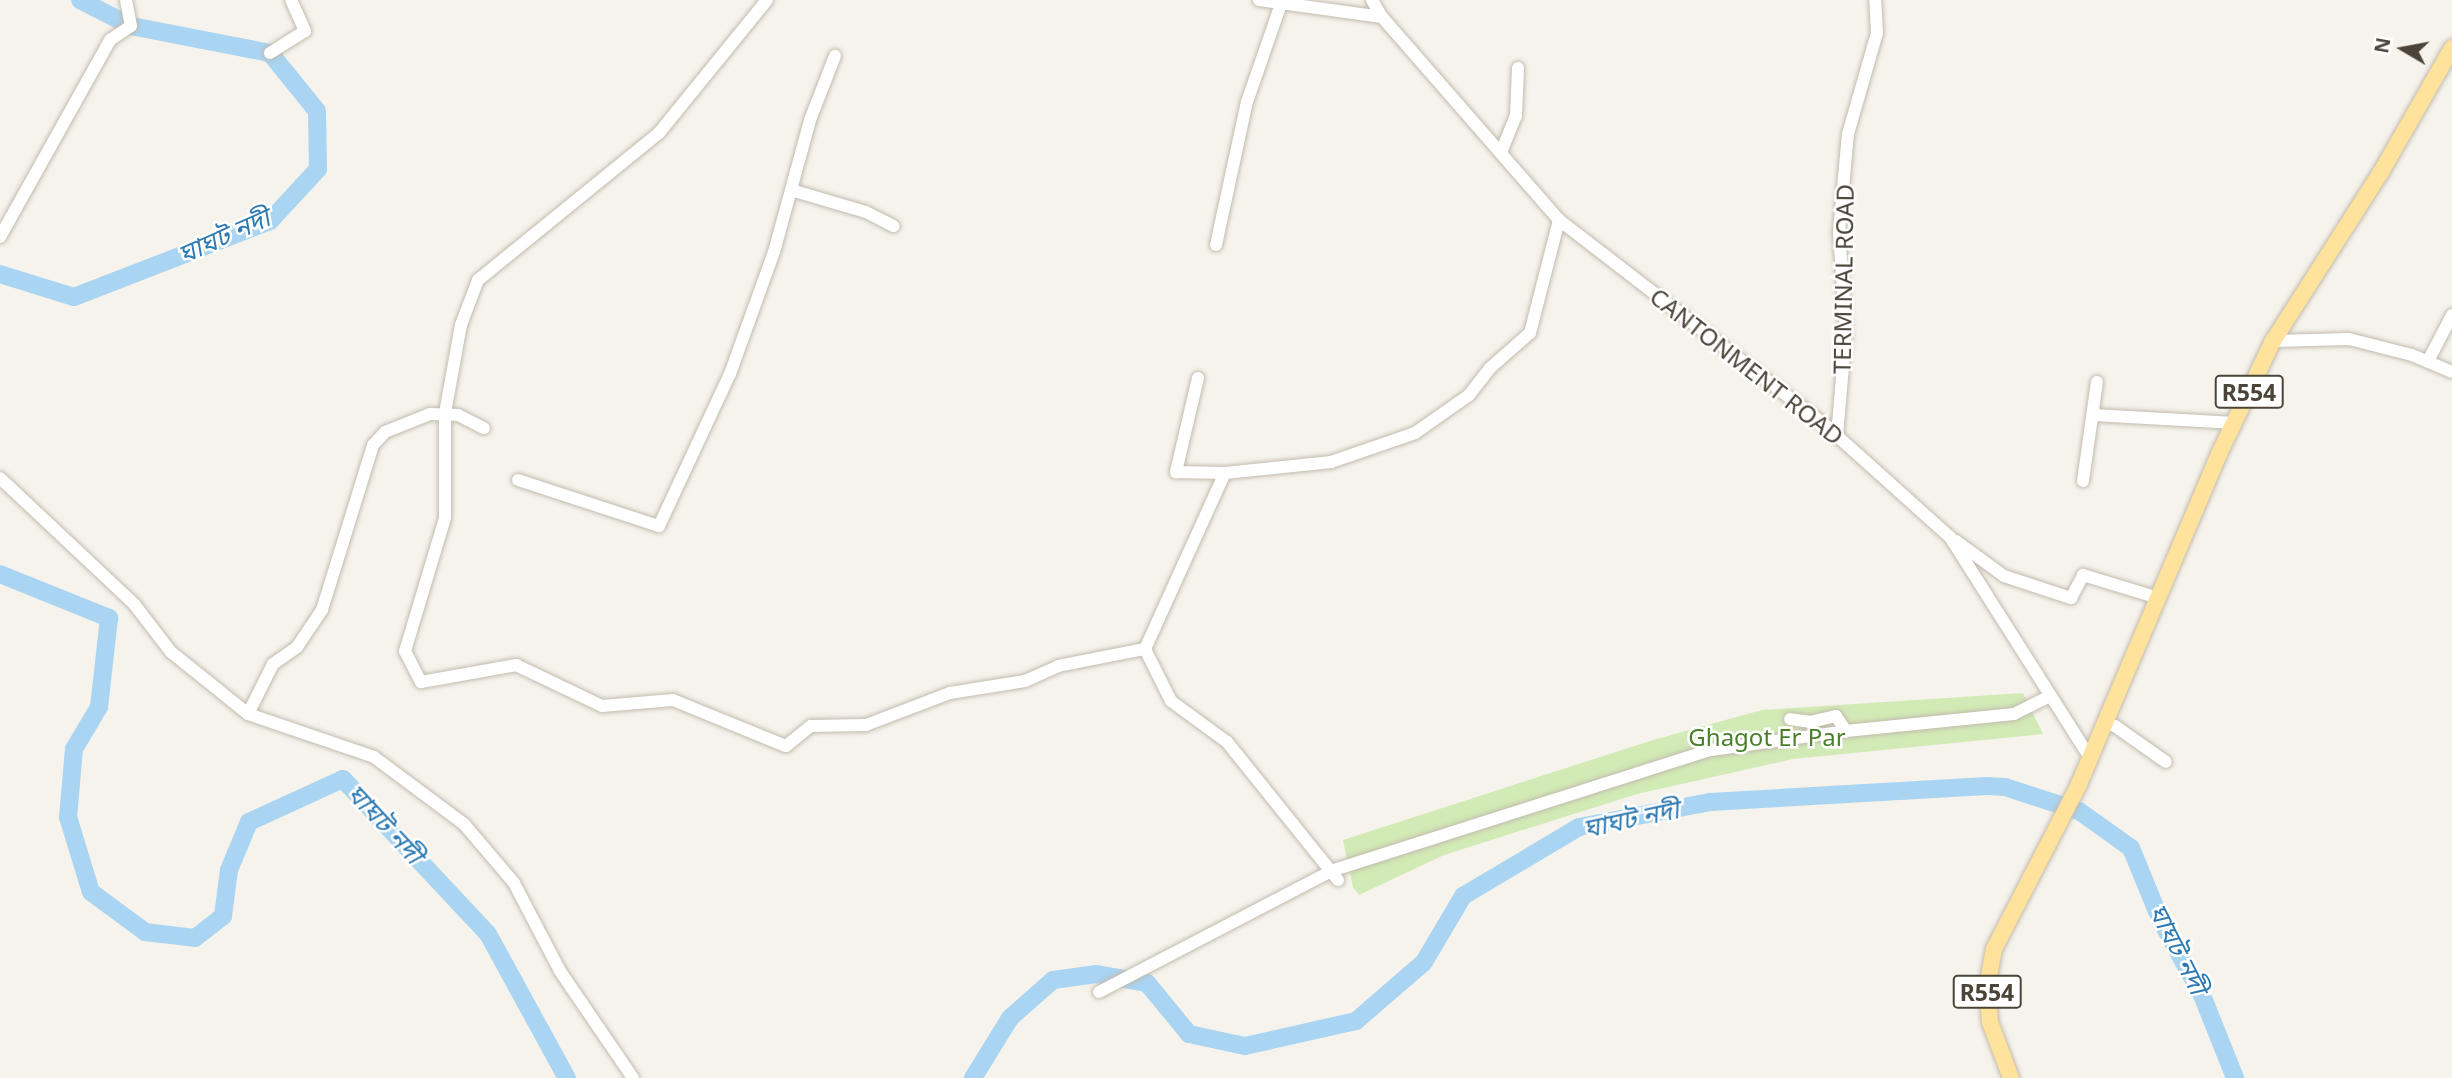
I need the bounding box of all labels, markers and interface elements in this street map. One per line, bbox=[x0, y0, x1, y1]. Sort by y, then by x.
north arrow bbox=[2368, 14, 2438, 84]
text: N bbox=[2368, 35, 2396, 55]
street label: TERMINAL ROAD bbox=[1827, 184, 1859, 374]
water label: ঘাঘট নদী bbox=[173, 202, 275, 270]
street label: CANTONMENT ROAD bbox=[1645, 282, 1849, 450]
road number: R554 bbox=[2214, 372, 2284, 412]
park label: Ghagot Er Par bbox=[1688, 723, 1846, 751]
water label: ঘাঘট নদী bbox=[340, 778, 430, 870]
water label: ঘাঘট নদী bbox=[1580, 794, 1682, 844]
water label: ঘাঘট নদী bbox=[2142, 899, 2214, 999]
road number: R554 bbox=[1952, 973, 2022, 1012]

